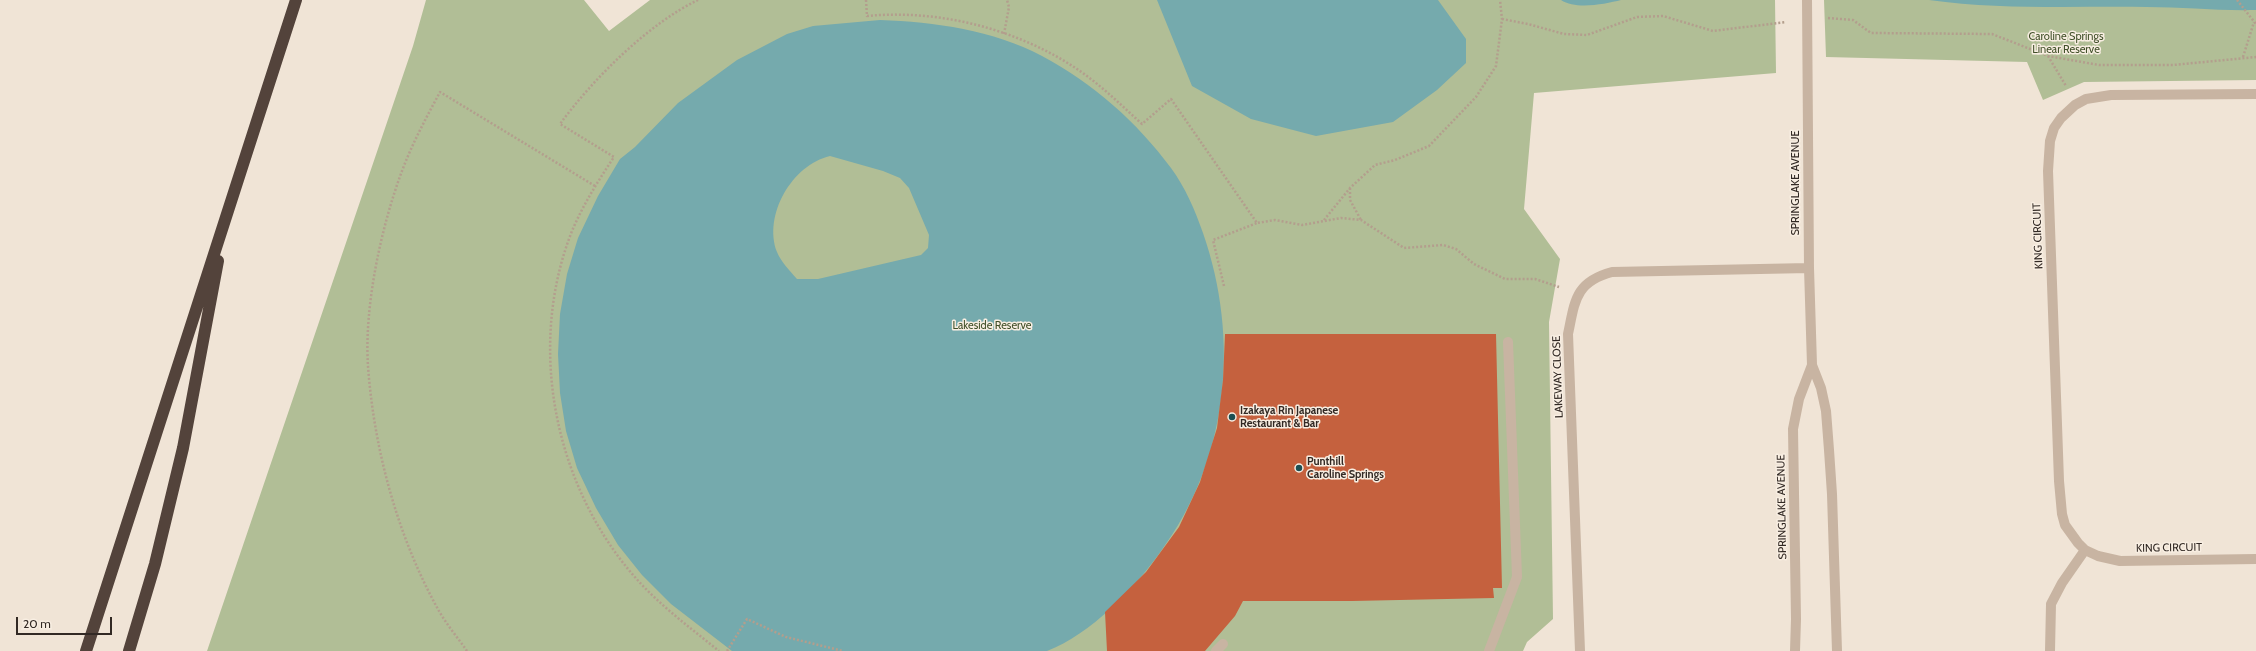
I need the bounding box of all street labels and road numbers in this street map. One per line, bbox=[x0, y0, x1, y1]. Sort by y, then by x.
street label: SPRINGLAKE AVENUE bbox=[1789, 130, 1803, 236]
street label: KING CIRCUIT bbox=[2030, 203, 2046, 269]
street label: LAKEWAY CLOSE bbox=[1550, 336, 1566, 418]
street label: SPRINGLAKE AVENUE bbox=[1774, 454, 1790, 560]
street label: KING CIRCUIT bbox=[2136, 541, 2202, 555]

